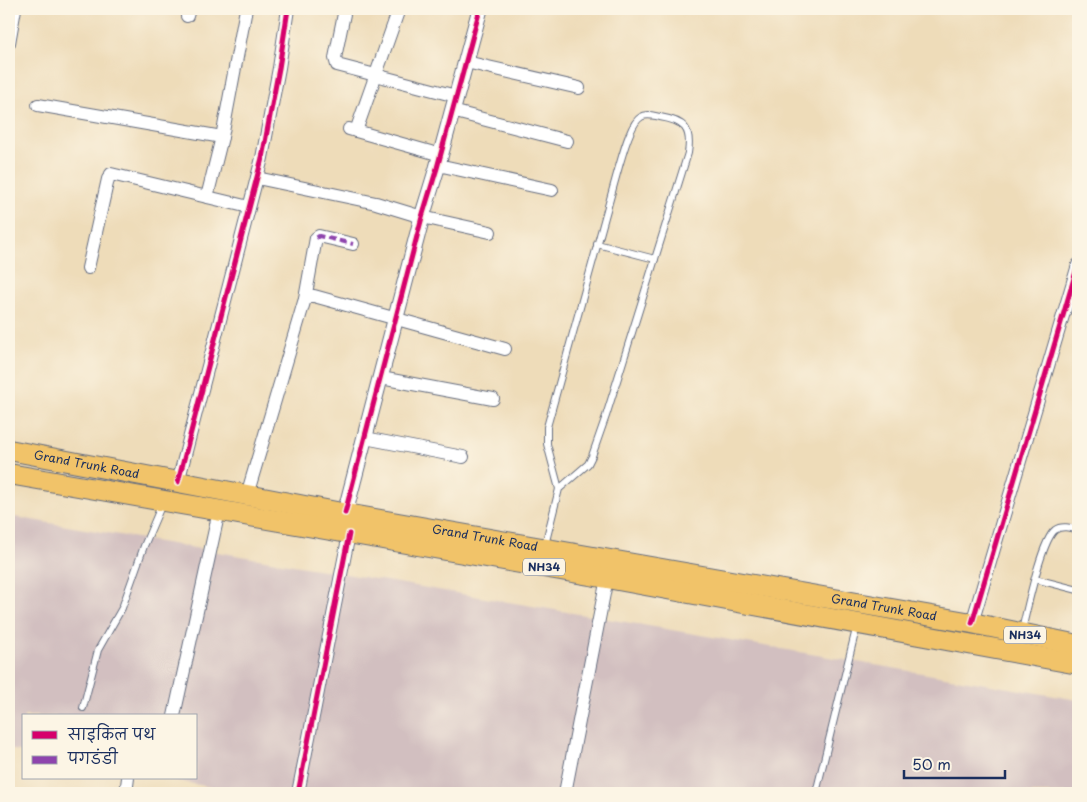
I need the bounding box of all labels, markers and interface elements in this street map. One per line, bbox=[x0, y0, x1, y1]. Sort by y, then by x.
street label: Grand Trunk Road bbox=[33, 445, 141, 483]
street label: Grand Trunk Road bbox=[431, 519, 539, 555]
road number: NH34 bbox=[523, 558, 565, 576]
street label: Grand Trunk Road bbox=[830, 589, 938, 625]
road number: NH34 bbox=[1004, 626, 1046, 644]
legend bbox=[22, 714, 198, 780]
text: साइकिल पथ bbox=[67, 722, 156, 745]
text: पगडंडी bbox=[67, 746, 118, 769]
scale bar bbox=[904, 747, 1006, 779]
text: 50 m bbox=[912, 752, 951, 775]

